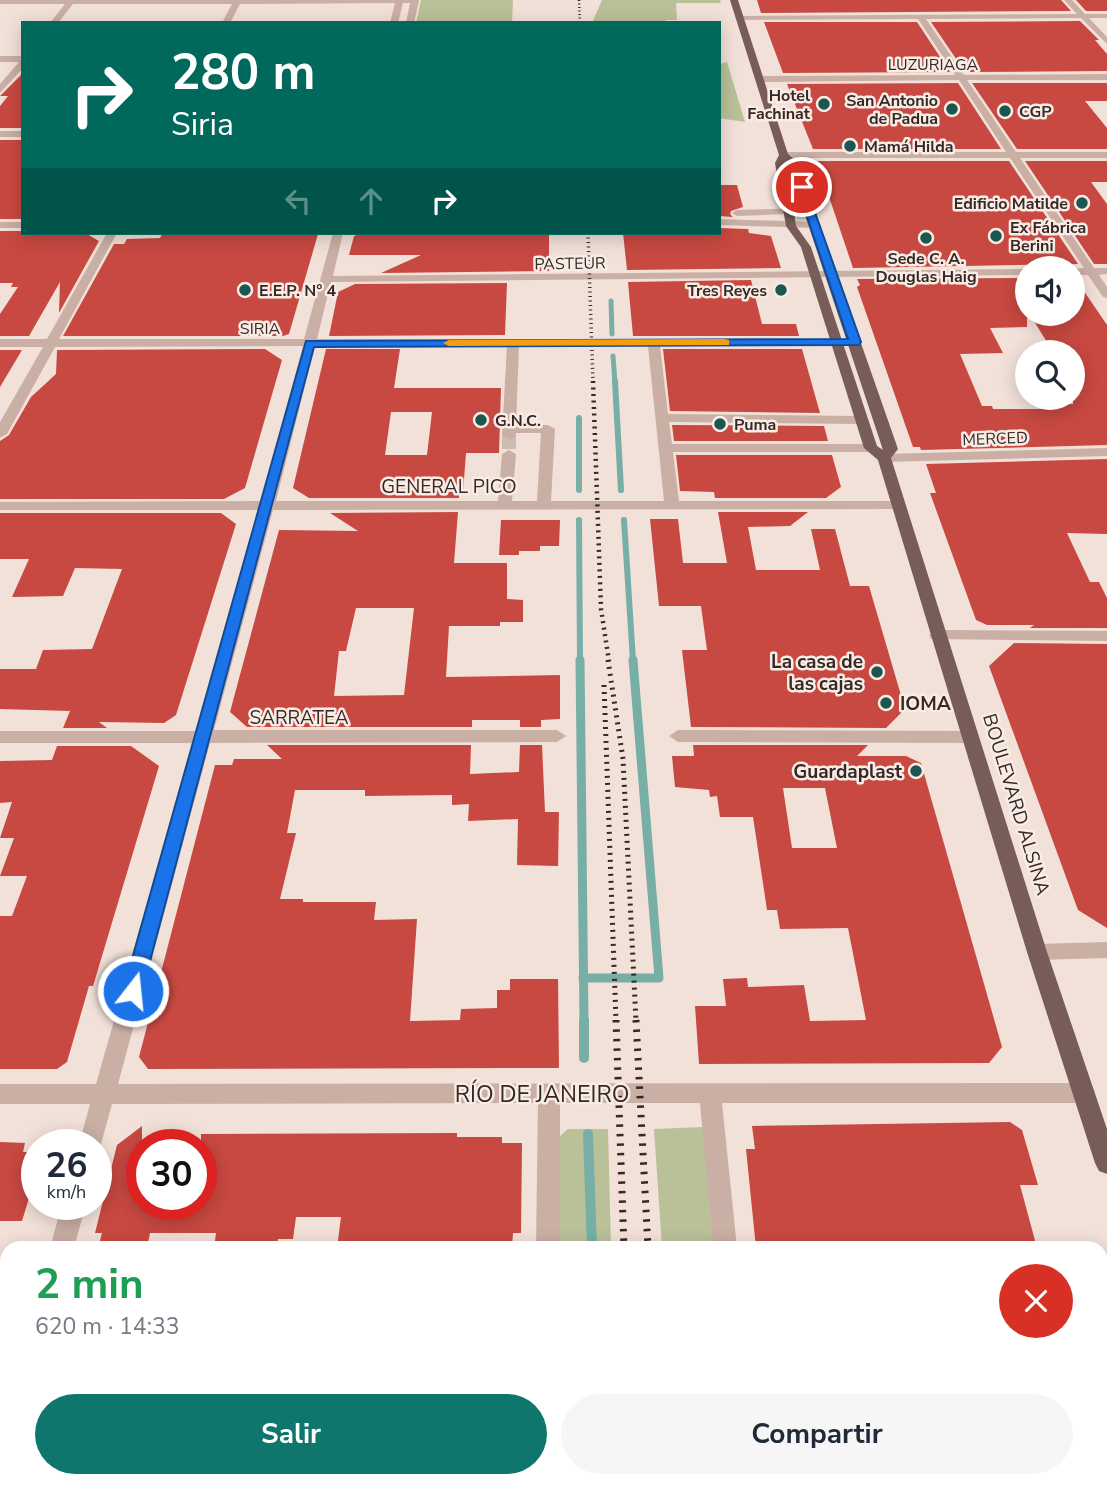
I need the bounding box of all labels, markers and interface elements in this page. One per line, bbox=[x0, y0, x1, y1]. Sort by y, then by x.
text: 280 m bbox=[171, 39, 315, 106]
icon: right bbox=[56, 49, 147, 140]
street label: LUZURIAGA bbox=[888, 54, 979, 76]
place label: Hotel Fachinat bbox=[747, 85, 811, 125]
place label: San Antonio de Padua bbox=[846, 90, 938, 130]
marker: Hotel Fachinat bbox=[816, 96, 832, 112]
marker: San Antonio de Padua bbox=[944, 101, 960, 117]
place label: CGP bbox=[1019, 101, 1052, 123]
text: Siria bbox=[171, 103, 234, 146]
marker: CGP bbox=[997, 103, 1013, 119]
place label: Mamá Hilda bbox=[864, 136, 954, 158]
marker: Mamá Hilda bbox=[842, 138, 858, 154]
pin bbox=[772, 157, 832, 217]
icon: arrive bbox=[783, 168, 821, 206]
icon: left bbox=[279, 182, 317, 220]
icon: ahead bbox=[352, 182, 390, 220]
icon: right bbox=[425, 182, 463, 220]
place label: Edificio Matilde bbox=[954, 193, 1068, 215]
marker: Edificio Matilde bbox=[1074, 195, 1090, 211]
place label: Ex Fábrica Berini bbox=[1010, 217, 1086, 257]
marker: Ex Fábrica Berini bbox=[988, 228, 1004, 244]
marker: Sede C. A. Douglas Haig bbox=[918, 230, 934, 246]
place label: Sede C. A. Douglas Haig bbox=[875, 248, 977, 288]
street label: PASTEUR bbox=[534, 252, 606, 276]
map controls bbox=[1015, 256, 1085, 410]
button: sound bbox=[1015, 256, 1085, 326]
place label: E.E.P. N° 4 bbox=[259, 280, 337, 302]
place label: Tres Reyes bbox=[687, 280, 767, 302]
marker: E.E.P. N° 4 bbox=[237, 282, 253, 298]
marker: Tres Reyes bbox=[773, 282, 789, 298]
street label: SIRIA bbox=[240, 318, 281, 340]
button: search bbox=[1015, 340, 1085, 410]
place label: G.N.C. bbox=[495, 410, 541, 432]
marker: G.N.C. bbox=[473, 412, 489, 428]
place label: Puma bbox=[734, 414, 776, 436]
marker: Puma bbox=[712, 416, 728, 432]
street label: MERCED bbox=[962, 427, 1028, 451]
street label: GENERAL PICO bbox=[381, 474, 517, 500]
place label: La casa de las cajas bbox=[771, 649, 863, 697]
marker: La casa de las cajas bbox=[869, 664, 885, 680]
place label: IOMA bbox=[900, 691, 952, 717]
marker: IOMA bbox=[878, 695, 894, 711]
street label: SARRATEA bbox=[249, 705, 349, 731]
street label: BOULEVARD ALSINA bbox=[976, 710, 1056, 898]
place label: Guardaplast bbox=[793, 759, 903, 785]
marker: Guardaplast bbox=[908, 763, 924, 779]
position arrow bbox=[96, 954, 170, 1028]
street label: RÍO DE JANEIRO bbox=[455, 1079, 629, 1110]
speed limit sign: 30 bbox=[126, 1129, 217, 1220]
text: 26 bbox=[45, 1142, 88, 1189]
text: km/h bbox=[47, 1180, 86, 1204]
text: 2 min bbox=[35, 1256, 144, 1313]
button: close bbox=[999, 1264, 1073, 1338]
text: 620 m · 14:33 bbox=[35, 1311, 180, 1342]
button: Salir bbox=[35, 1394, 547, 1474]
button: Compartir bbox=[561, 1394, 1073, 1474]

